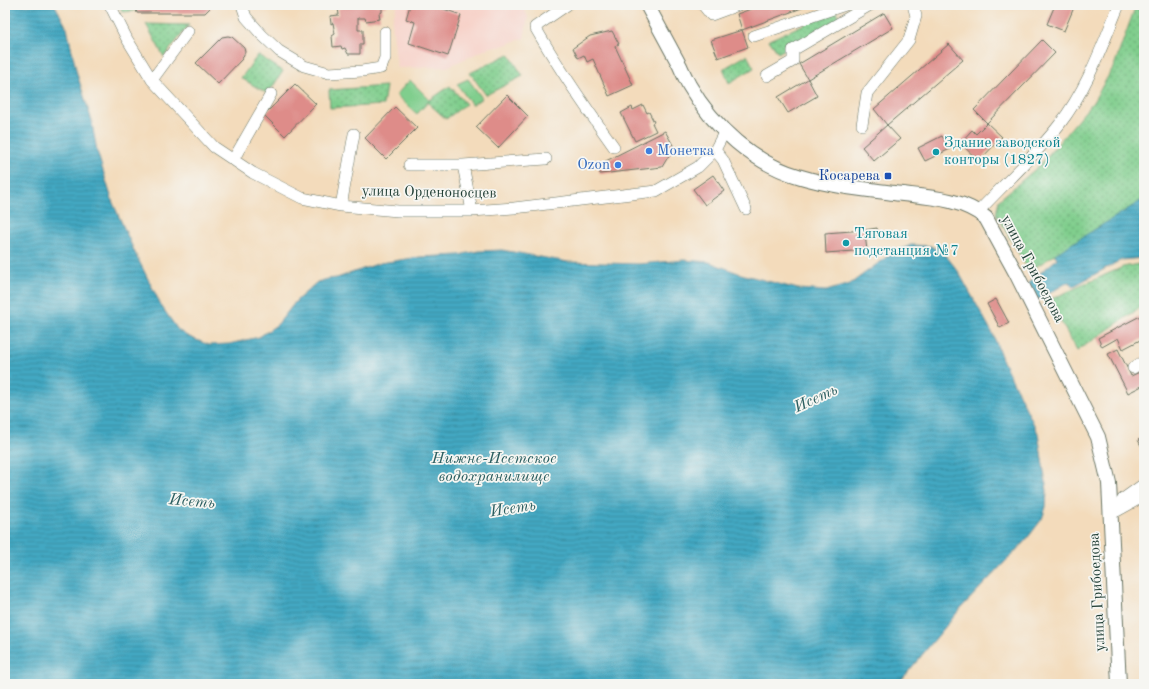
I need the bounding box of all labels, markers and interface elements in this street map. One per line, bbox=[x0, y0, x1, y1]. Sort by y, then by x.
place label: Здание заводской конторы (1827) bbox=[944, 136, 1061, 168]
place label: Монетка bbox=[657, 144, 715, 159]
marker: Монетка bbox=[644, 146, 654, 156]
marker: Здание заводской конторы (1827) bbox=[931, 147, 941, 157]
place label: Ozon bbox=[577, 158, 610, 173]
marker: Ozon bbox=[613, 160, 623, 170]
place label: Косарева bbox=[818, 169, 881, 184]
marker: Косарева bbox=[883, 171, 893, 181]
street label: улица Орденоносцев bbox=[361, 184, 497, 202]
street label: улица Грибоедова bbox=[997, 213, 1067, 326]
place label: Тяговая подстанция №7 bbox=[854, 227, 959, 259]
marker: Тяговая подстанция №7 bbox=[841, 238, 851, 248]
water label: Исеть bbox=[791, 382, 840, 416]
water label: Нижне-Исетское водохранилище bbox=[430, 451, 557, 485]
water label: Исеть bbox=[167, 492, 216, 512]
water label: Исеть bbox=[488, 497, 537, 521]
street label: улица Грибоедова bbox=[1087, 531, 1109, 652]

